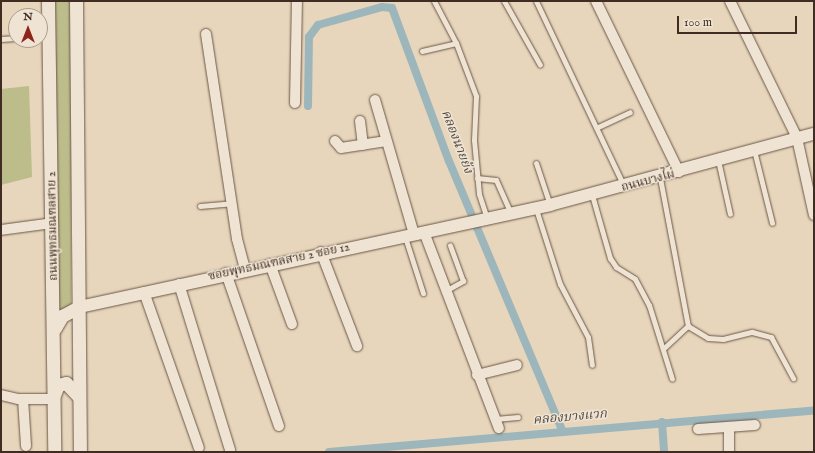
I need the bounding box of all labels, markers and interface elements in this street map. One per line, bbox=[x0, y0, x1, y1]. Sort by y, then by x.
north arrow bbox=[8, 8, 48, 48]
scale bar bbox=[679, 8, 799, 34]
text: N bbox=[23, 10, 33, 24]
text: 100 m bbox=[684, 15, 712, 30]
water label: คลองนายย้ง bbox=[437, 108, 475, 176]
street label: ถนนบางไผ่ bbox=[620, 167, 676, 195]
street label: ถนนพุทธมณฑลสาย 2 bbox=[45, 171, 61, 281]
street label: ซอยพุทธมณฑลสาย 2 ซอย 12 bbox=[207, 240, 351, 284]
water label: คลองบางแวก bbox=[532, 407, 608, 429]

